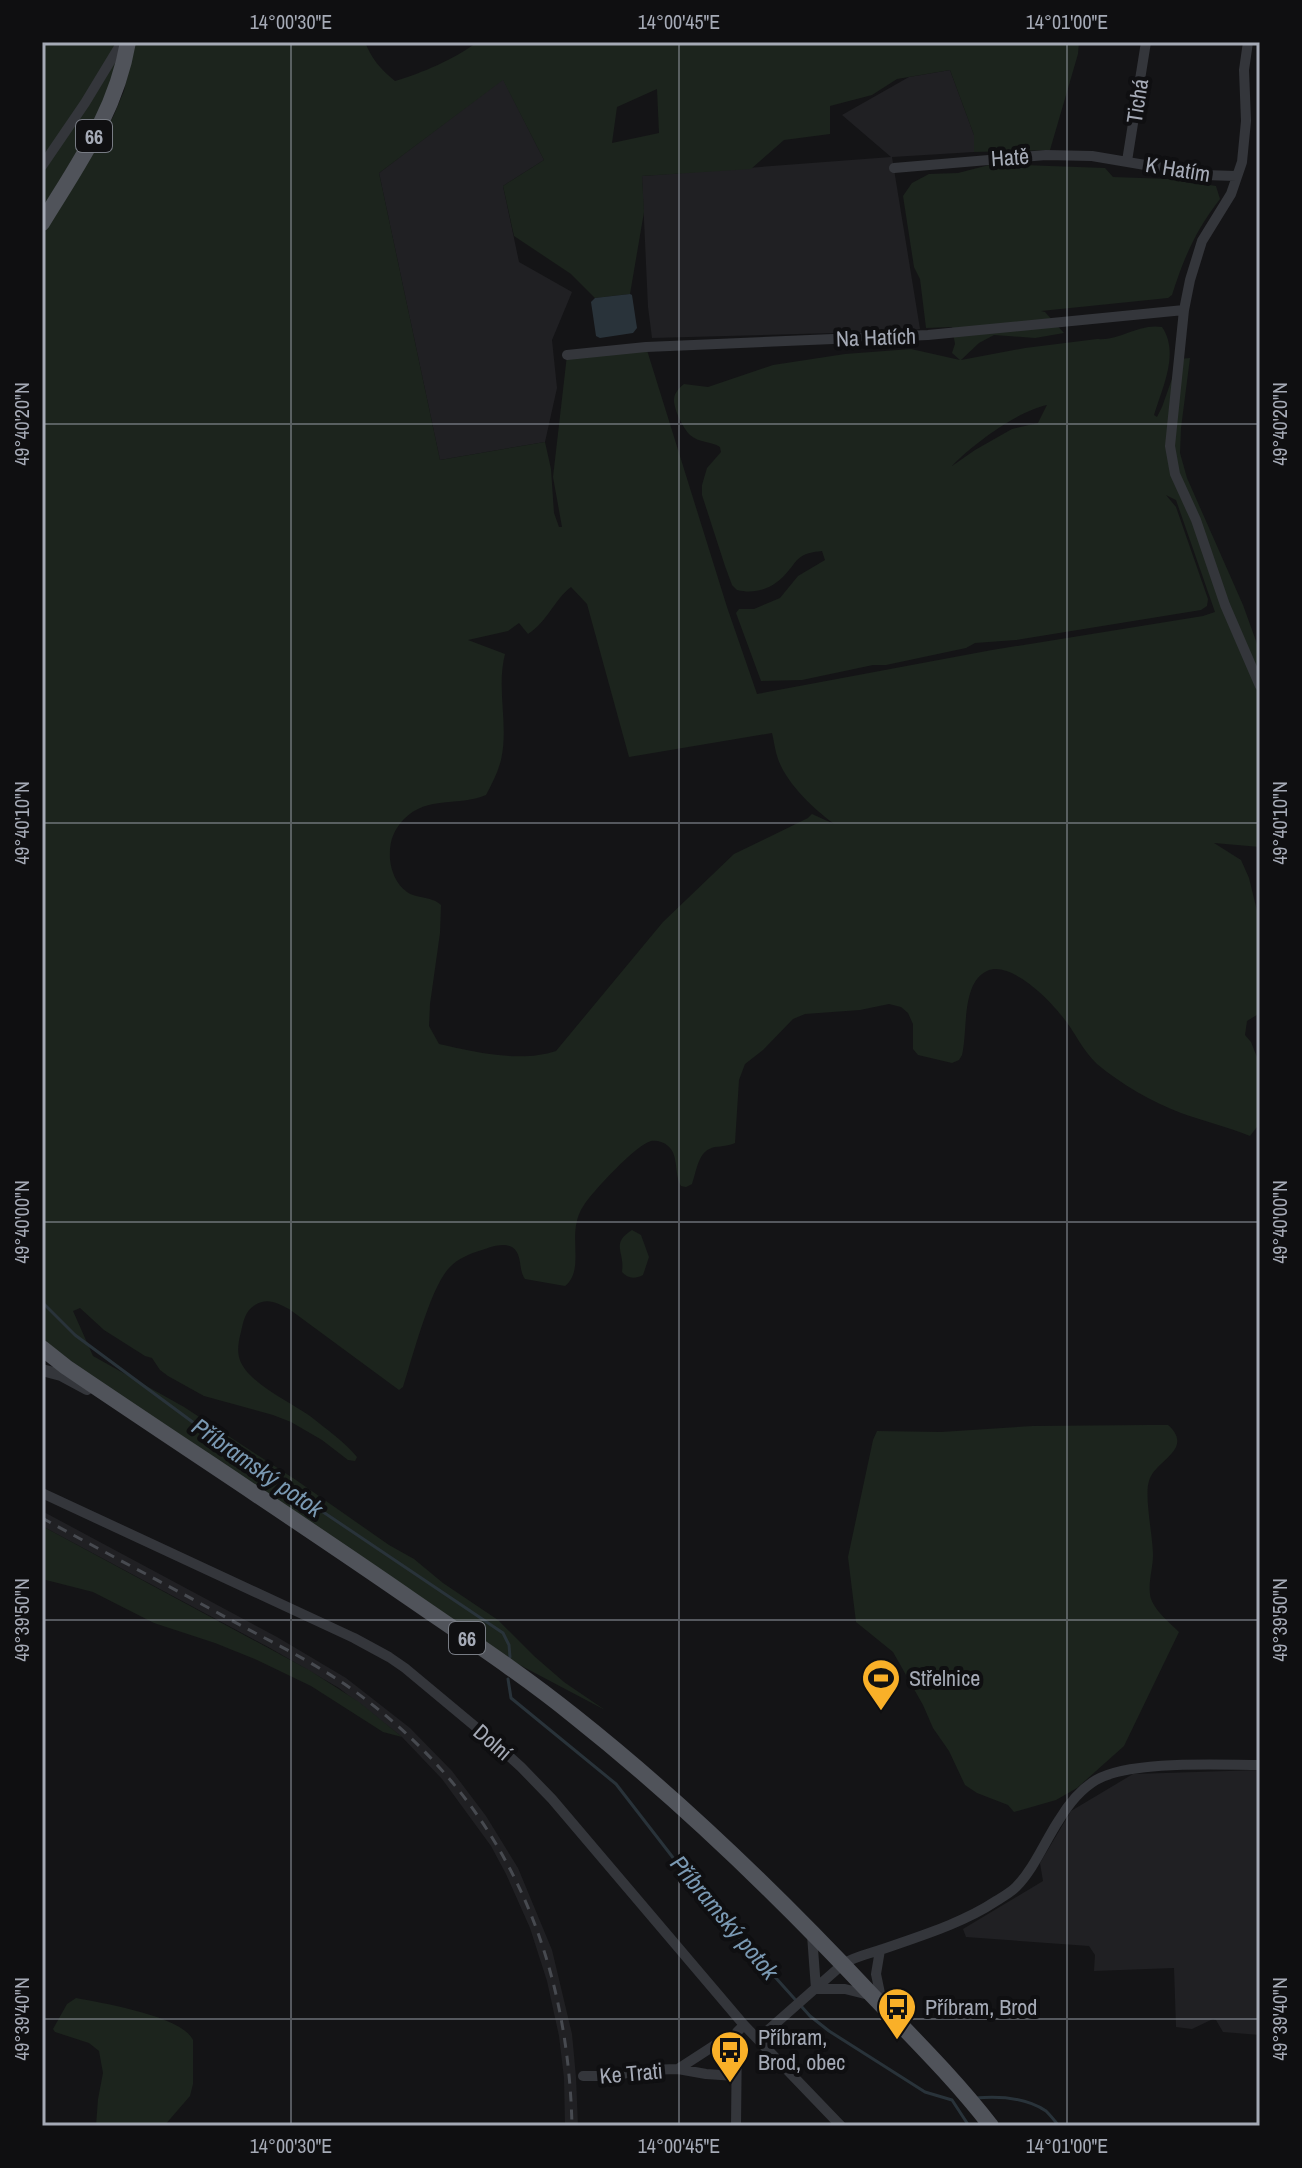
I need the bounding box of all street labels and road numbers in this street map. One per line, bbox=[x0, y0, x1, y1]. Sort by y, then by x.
street label: Tichá bbox=[1119, 77, 1155, 125]
road number: 66 bbox=[76, 120, 112, 152]
street label: Hatě bbox=[990, 141, 1030, 173]
street label: K Hatím bbox=[1143, 149, 1213, 189]
street label: Na Hatích bbox=[835, 321, 917, 353]
road number: 66 bbox=[449, 1622, 485, 1654]
street label: Dolní bbox=[467, 1717, 519, 1768]
street label: Ke Trati bbox=[598, 2055, 664, 2091]

